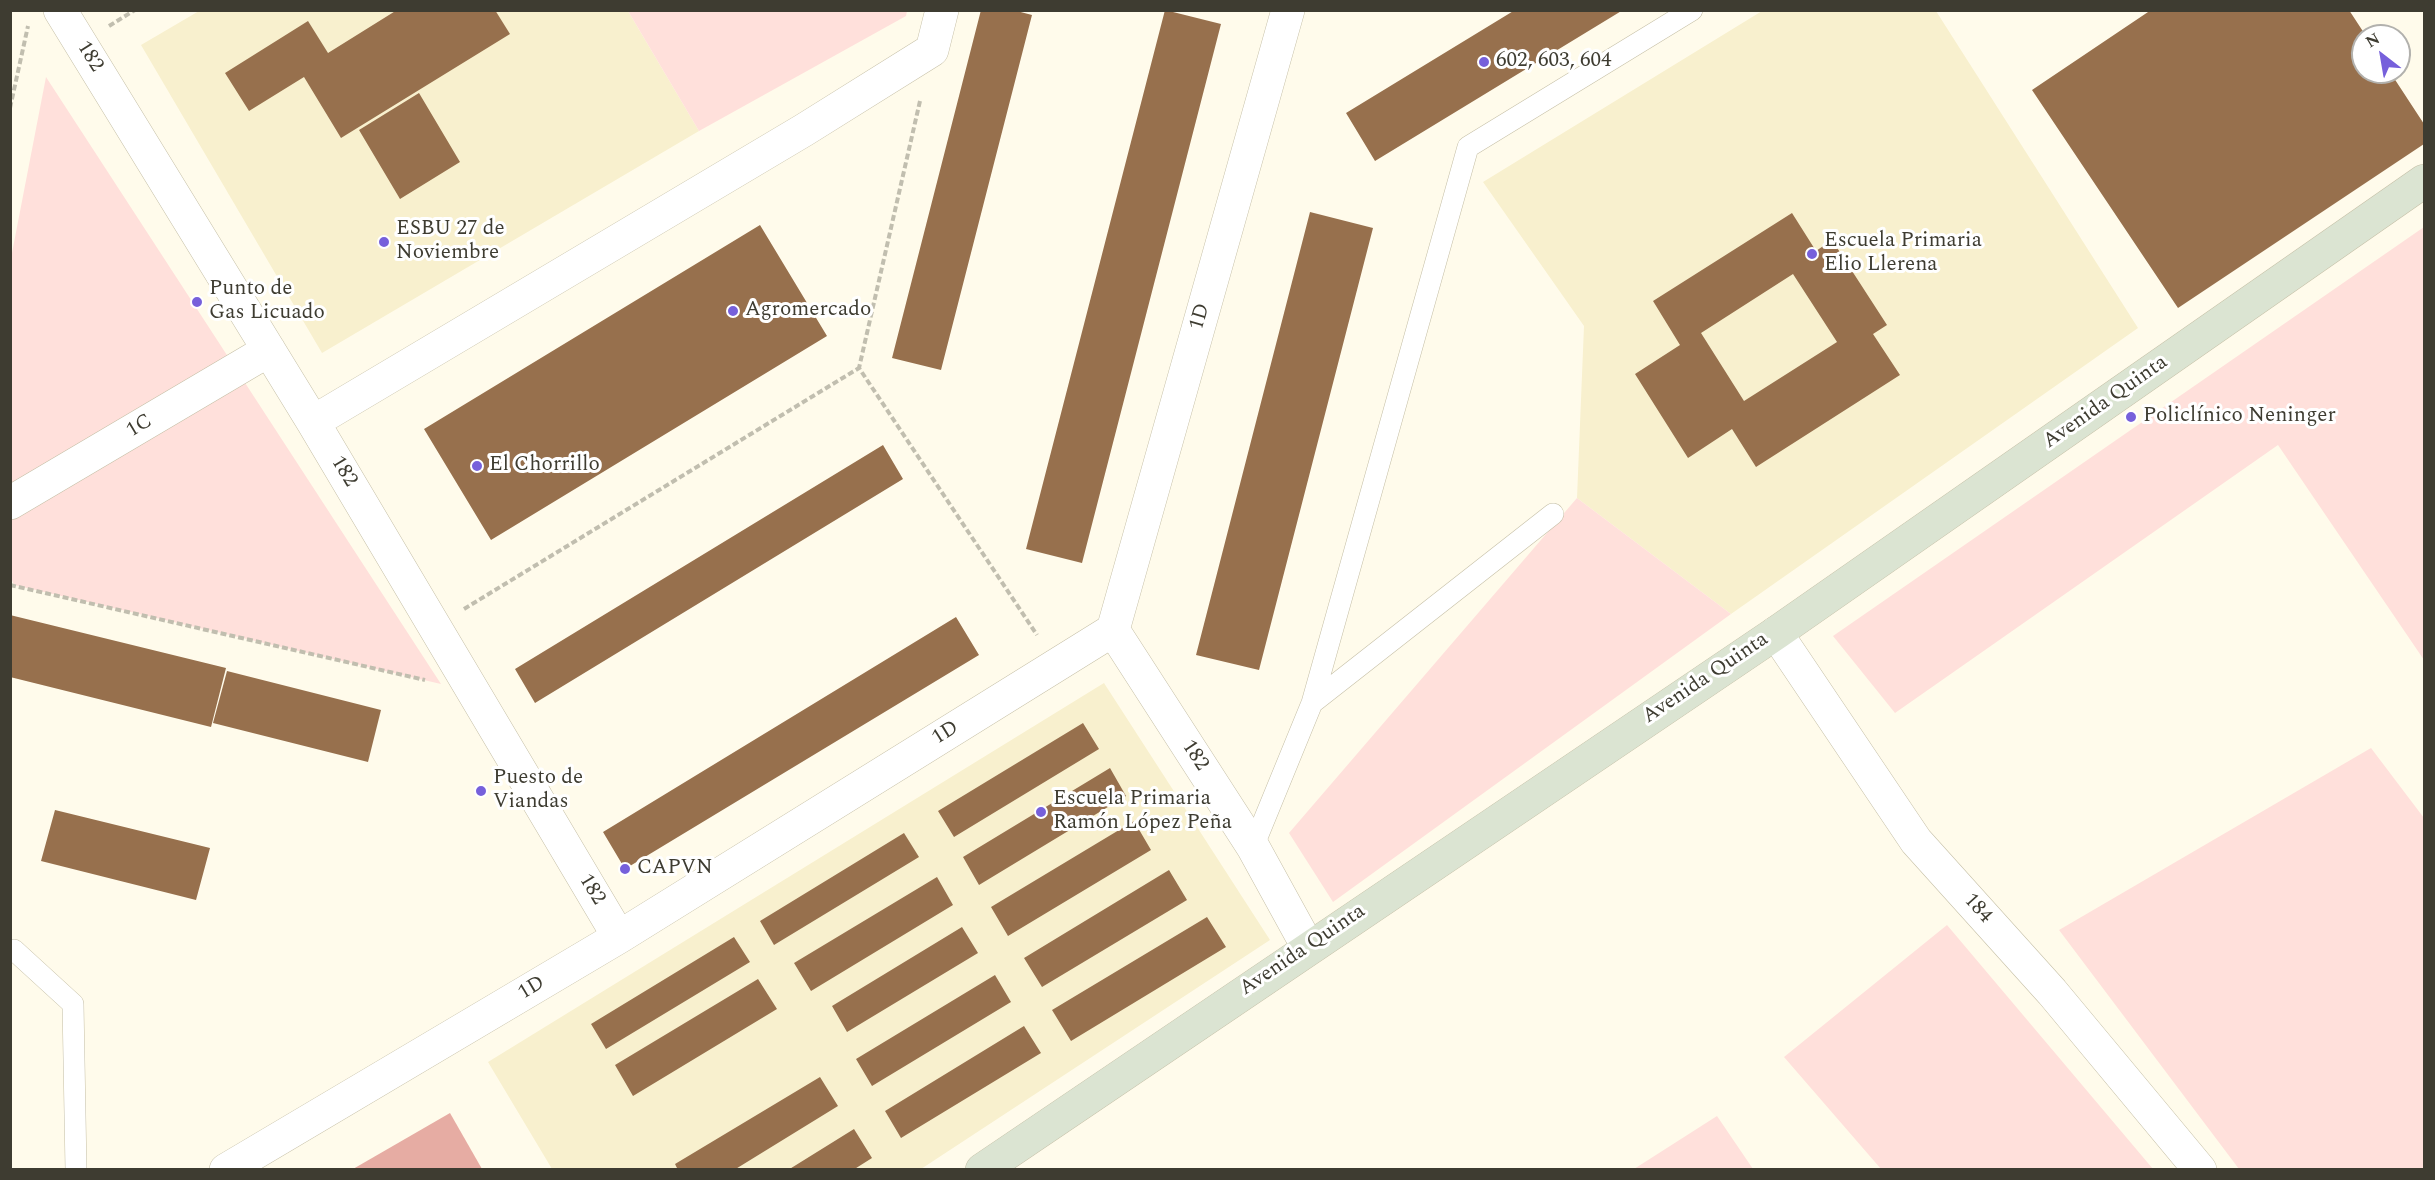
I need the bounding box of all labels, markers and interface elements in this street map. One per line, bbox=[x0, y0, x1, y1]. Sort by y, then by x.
north arrow bbox=[2351, 24, 2411, 84]
text: N bbox=[2361, 27, 2385, 54]
street label: 182 bbox=[70, 37, 108, 77]
place label: 602, 603, 604 bbox=[1496, 49, 1611, 75]
marker: 602, 603, 604 bbox=[1477, 55, 1491, 69]
place label: ESBU 27 de Noviembre bbox=[396, 217, 505, 267]
place label: Escuela Primaria Elio Llerena bbox=[1824, 229, 1982, 279]
marker: ESBU 27 de Noviembre bbox=[377, 235, 391, 249]
marker: Escuela Primaria Elio Llerena bbox=[1805, 247, 1819, 261]
place label: Punto de Gas Licuado bbox=[209, 277, 325, 327]
marker: Punto de Gas Licuado bbox=[190, 295, 204, 309]
place label: Agromercado bbox=[745, 298, 871, 324]
street label: 1D bbox=[1185, 301, 1217, 333]
marker: Agromercado bbox=[726, 304, 740, 318]
street label: Avenida Quinta bbox=[2039, 351, 2173, 455]
place label: Policlínico Neninger bbox=[2143, 404, 2336, 430]
street label: 1C bbox=[122, 410, 158, 444]
marker: Policlínico Neninger bbox=[2124, 410, 2138, 424]
street label: 182 bbox=[324, 452, 362, 492]
place label: El Chorrillo bbox=[489, 453, 600, 479]
marker: El Chorrillo bbox=[470, 459, 484, 473]
street label: Avenida Quinta bbox=[1638, 628, 1774, 730]
street label: 1D bbox=[928, 716, 964, 752]
street label: 182 bbox=[1175, 736, 1213, 776]
place label: Puesto de Viandas bbox=[493, 766, 583, 816]
marker: Puesto de Viandas bbox=[474, 784, 488, 798]
place label: Escuela Primaria Ramón López Peña bbox=[1053, 787, 1232, 837]
marker: Escuela Primaria Ramón López Peña bbox=[1034, 805, 1048, 819]
place label: CAPVN bbox=[637, 856, 713, 882]
marker: CAPVN bbox=[618, 862, 632, 876]
street label: 182 bbox=[572, 870, 610, 910]
street label: 184 bbox=[1957, 889, 1997, 929]
street label: Avenida Quinta bbox=[1235, 900, 1371, 1002]
street label: 1D bbox=[514, 971, 550, 1007]

